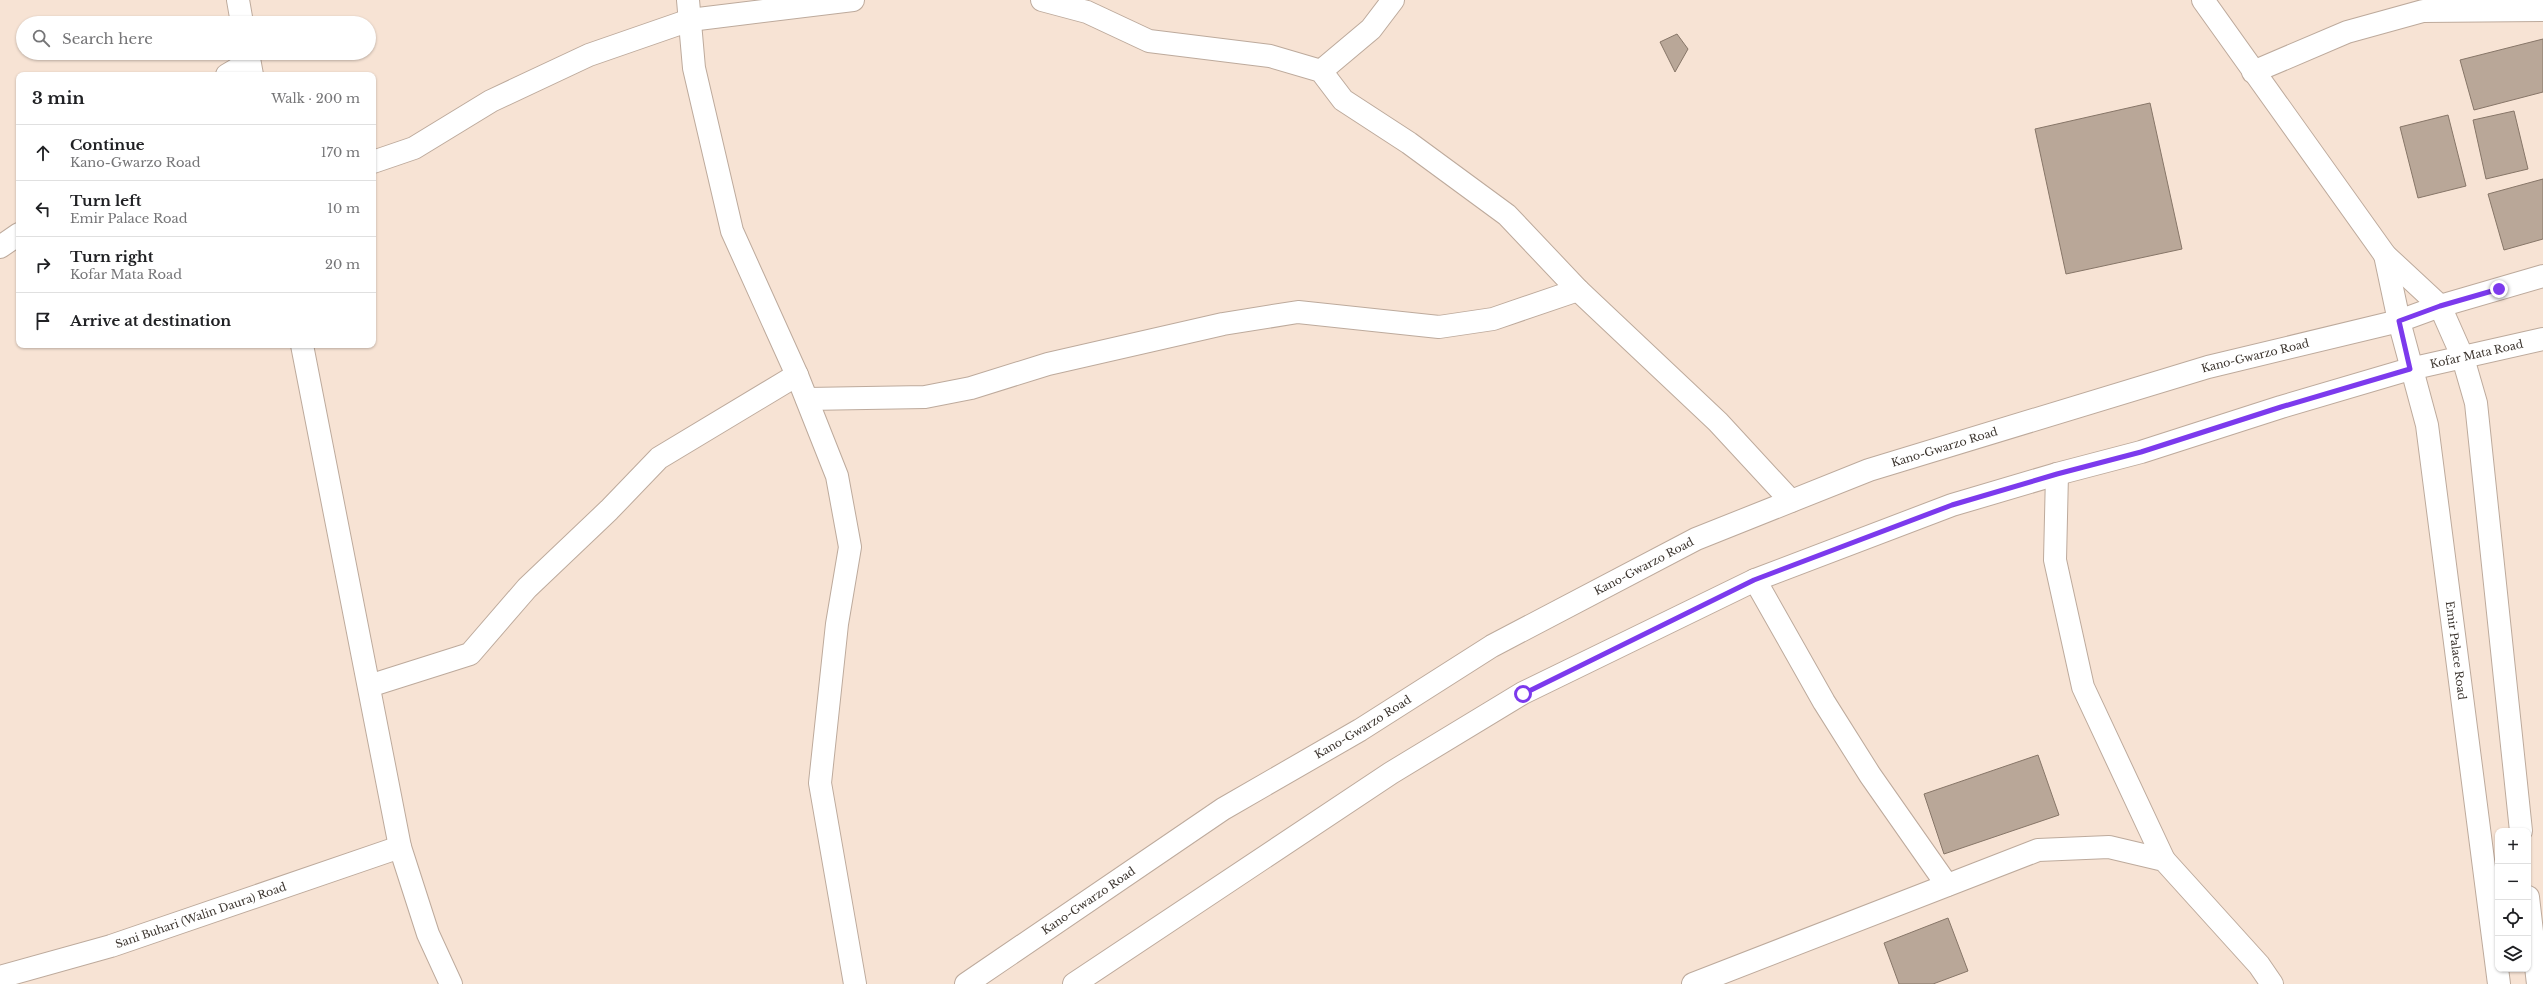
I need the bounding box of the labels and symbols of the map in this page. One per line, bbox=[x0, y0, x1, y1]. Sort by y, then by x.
route end bbox=[2490, 280, 2508, 298]
street label: Kano-Gwarzo Road bbox=[2200, 336, 2311, 376]
street label: Kofar Mata Road bbox=[2429, 337, 2525, 371]
street label: Kano-Gwarzo Road bbox=[1890, 424, 2000, 470]
street label: Kano-Gwarzo Road bbox=[1592, 534, 1697, 598]
street label: Emir Palace Road bbox=[2443, 600, 2469, 701]
route start bbox=[1514, 685, 1532, 703]
street label: Kano-Gwarzo Road bbox=[1312, 692, 1414, 762]
street label: Kano-Gwarzo Road bbox=[1039, 864, 1138, 938]
street label: Sani Buhari (Walin Daura) Road bbox=[113, 879, 288, 951]

